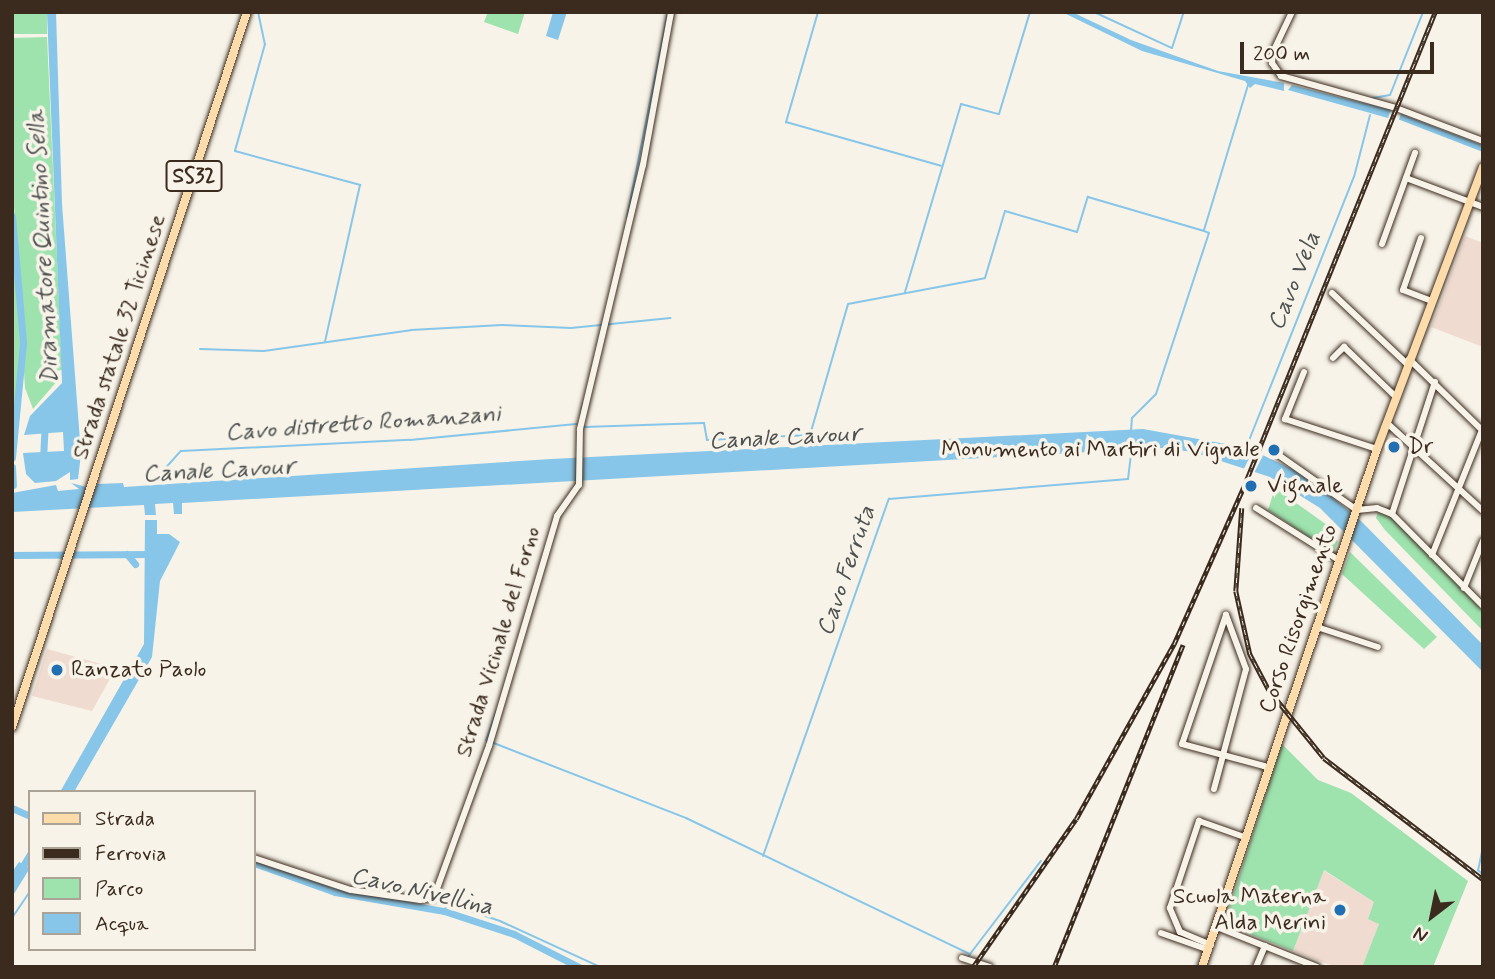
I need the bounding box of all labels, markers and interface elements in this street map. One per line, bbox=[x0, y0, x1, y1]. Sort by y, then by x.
scale bar bbox=[1243, 28, 1437, 72]
text: 200 m bbox=[1253, 40, 1310, 68]
water label: Diramatore Quintino Sella bbox=[22, 110, 66, 384]
road number: SS32 bbox=[164, 158, 224, 194]
street label: Strada statale 32 Ticinese bbox=[67, 211, 173, 463]
water label: Cavo Vela bbox=[1263, 229, 1327, 333]
water label: Cavo distretto Romanzani bbox=[225, 400, 501, 448]
water label: Canale Cavour bbox=[708, 420, 862, 456]
place label: Dr bbox=[1408, 433, 1433, 461]
place label: Monumento ai Martiri di Vignale bbox=[939, 436, 1260, 464]
marker: Dr bbox=[1386, 439, 1402, 455]
marker: Monumento ai Martiri di Vignale bbox=[1266, 442, 1282, 458]
water label: Canale Cavour bbox=[142, 453, 296, 489]
place label: Vignale bbox=[1267, 472, 1343, 500]
marker: Vignale bbox=[1241, 476, 1261, 496]
water label: Cavo Ferruta bbox=[811, 501, 883, 641]
street label: Strada Vicinale del Forno bbox=[449, 517, 549, 767]
street label: Corso Risorgimento bbox=[1254, 521, 1344, 717]
place label: Ranzato Paolo bbox=[71, 656, 207, 684]
marker: Ranzato Paolo bbox=[49, 662, 65, 678]
legend bbox=[28, 790, 256, 951]
text: Strada bbox=[95, 805, 155, 833]
text: Ferrovia bbox=[95, 840, 166, 868]
water label: Cavo Nivellina bbox=[348, 862, 496, 922]
text: Parco bbox=[95, 875, 143, 903]
north arrow bbox=[1397, 881, 1467, 951]
place label: Scuola Materna Alda Merini bbox=[1173, 883, 1326, 937]
marker: Scuola Materna Alda Merini bbox=[1332, 902, 1348, 918]
text: Acqua bbox=[95, 910, 149, 938]
text: N bbox=[1409, 920, 1433, 948]

